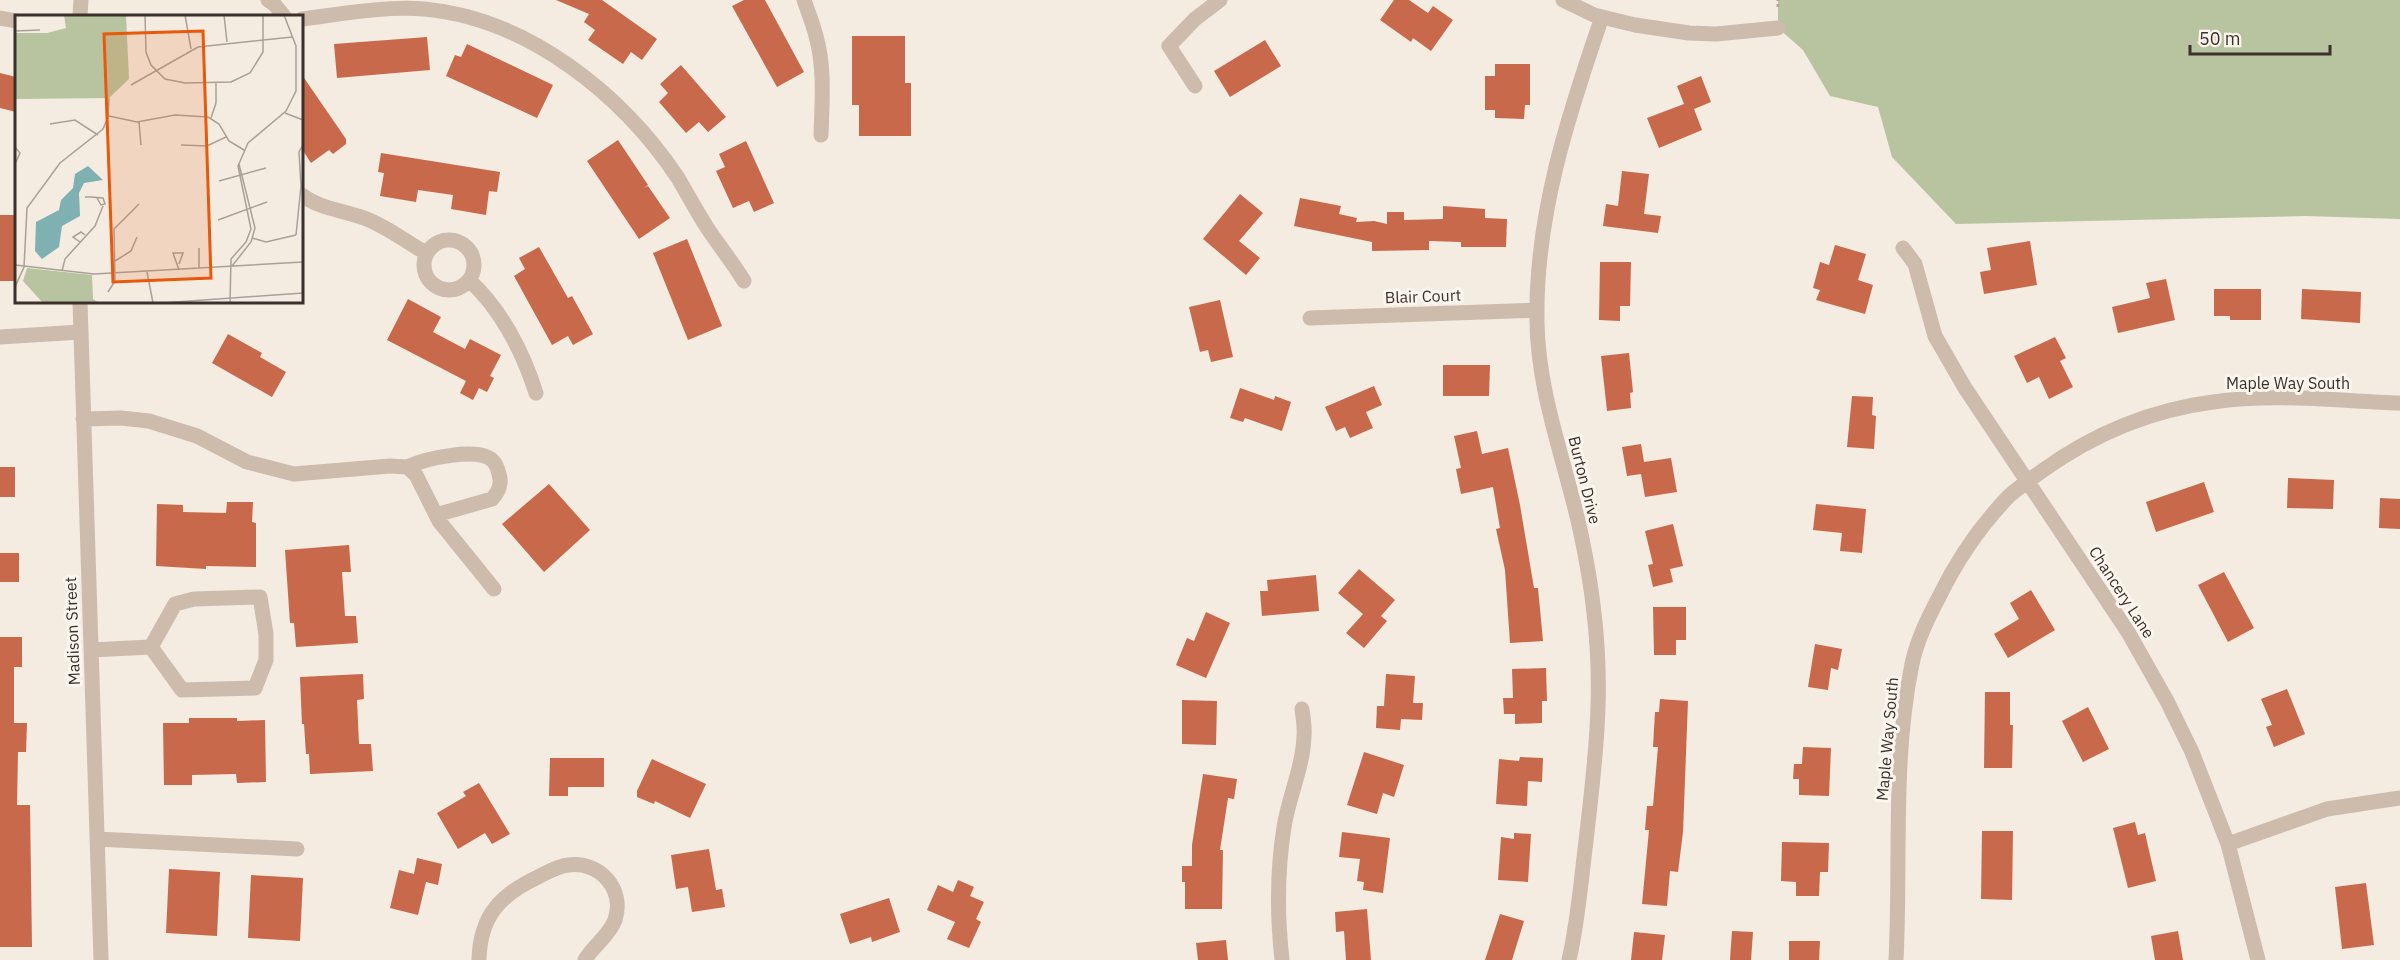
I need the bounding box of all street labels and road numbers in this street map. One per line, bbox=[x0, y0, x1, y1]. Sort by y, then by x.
street label: Blair Court bbox=[1384, 285, 1462, 307]
street label: Maple Way South bbox=[2226, 373, 2350, 393]
street label: Burton Drive bbox=[1564, 434, 1606, 526]
street label: Chancery Lane bbox=[2085, 542, 2159, 642]
street label: Madison Street bbox=[60, 577, 84, 685]
street label: Maple Way South bbox=[1872, 676, 1902, 802]

